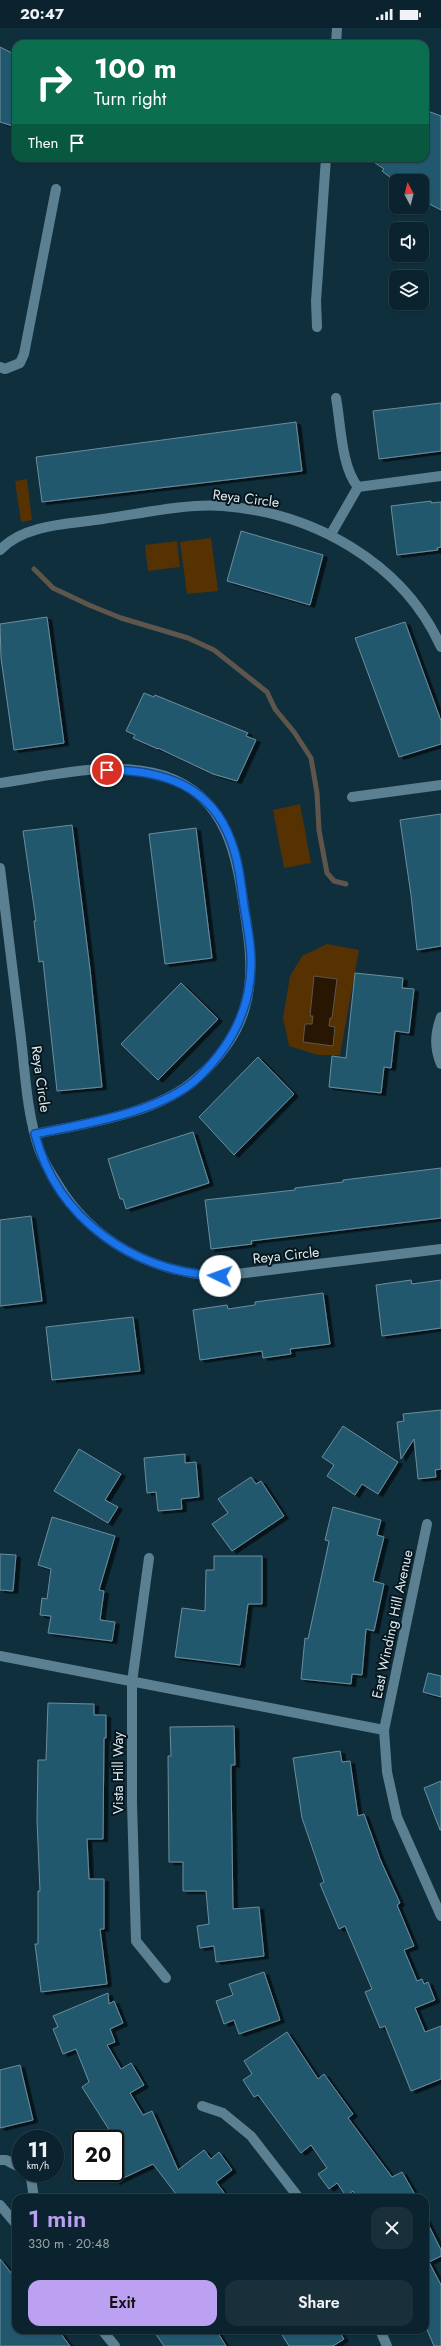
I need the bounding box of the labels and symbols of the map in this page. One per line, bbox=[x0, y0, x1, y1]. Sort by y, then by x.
north arrow bbox=[389, 174, 429, 214]
street label: Reya Circle bbox=[212, 484, 280, 512]
pin bbox=[90, 753, 124, 787]
street label: Reya Circle bbox=[26, 1044, 56, 1114]
street label: Reya Circle bbox=[252, 1242, 320, 1268]
position arrow bbox=[199, 1255, 241, 1297]
street label: East Winding Hill Avenue bbox=[366, 1548, 418, 1700]
street label: Vista Hill Way bbox=[108, 1731, 128, 1814]
speed limit sign: 20 bbox=[72, 2130, 124, 2182]

